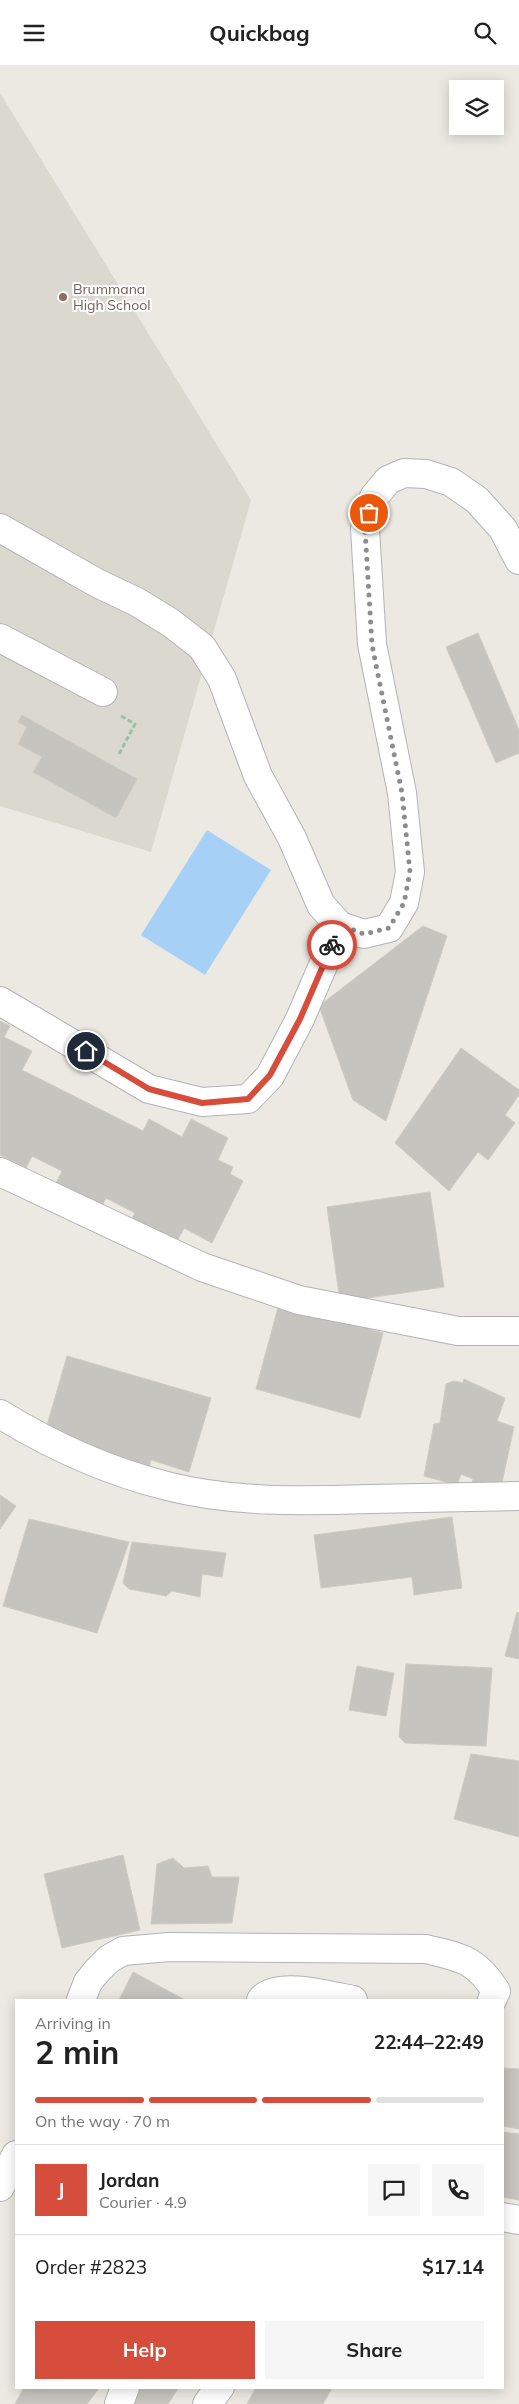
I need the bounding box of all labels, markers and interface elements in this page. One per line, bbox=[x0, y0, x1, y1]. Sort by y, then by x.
icon: menu bbox=[20, 19, 48, 47]
text: Quickbag bbox=[209, 19, 310, 47]
icon: search bbox=[471, 19, 499, 47]
map controls bbox=[449, 80, 504, 135]
button: layers bbox=[449, 80, 504, 135]
place label: Brummana High School bbox=[73, 280, 151, 314]
marker: Brummana High School bbox=[57, 291, 69, 303]
pin bbox=[348, 492, 390, 534]
icon: bag bbox=[355, 499, 383, 527]
courier bbox=[307, 920, 357, 970]
icon: bike bbox=[318, 931, 346, 959]
pin bbox=[65, 1030, 107, 1072]
icon: home bbox=[72, 1037, 100, 1065]
text: Arriving in bbox=[35, 2013, 111, 2033]
text: 22:44–22:49 bbox=[374, 2030, 484, 2054]
text: 2 min bbox=[35, 2032, 119, 2072]
text: On the way · 70 m bbox=[35, 2111, 170, 2131]
button: chat bbox=[368, 2164, 420, 2216]
button: phone bbox=[432, 2164, 484, 2216]
text: Jordan bbox=[99, 2168, 159, 2192]
text: J bbox=[58, 2178, 64, 2202]
text: Courier · 4.9 bbox=[99, 2192, 187, 2212]
text: Order #2823 bbox=[35, 2255, 147, 2279]
text: $17.14 bbox=[422, 2255, 484, 2279]
button: Help bbox=[35, 2321, 255, 2379]
button: Share bbox=[265, 2321, 484, 2379]

